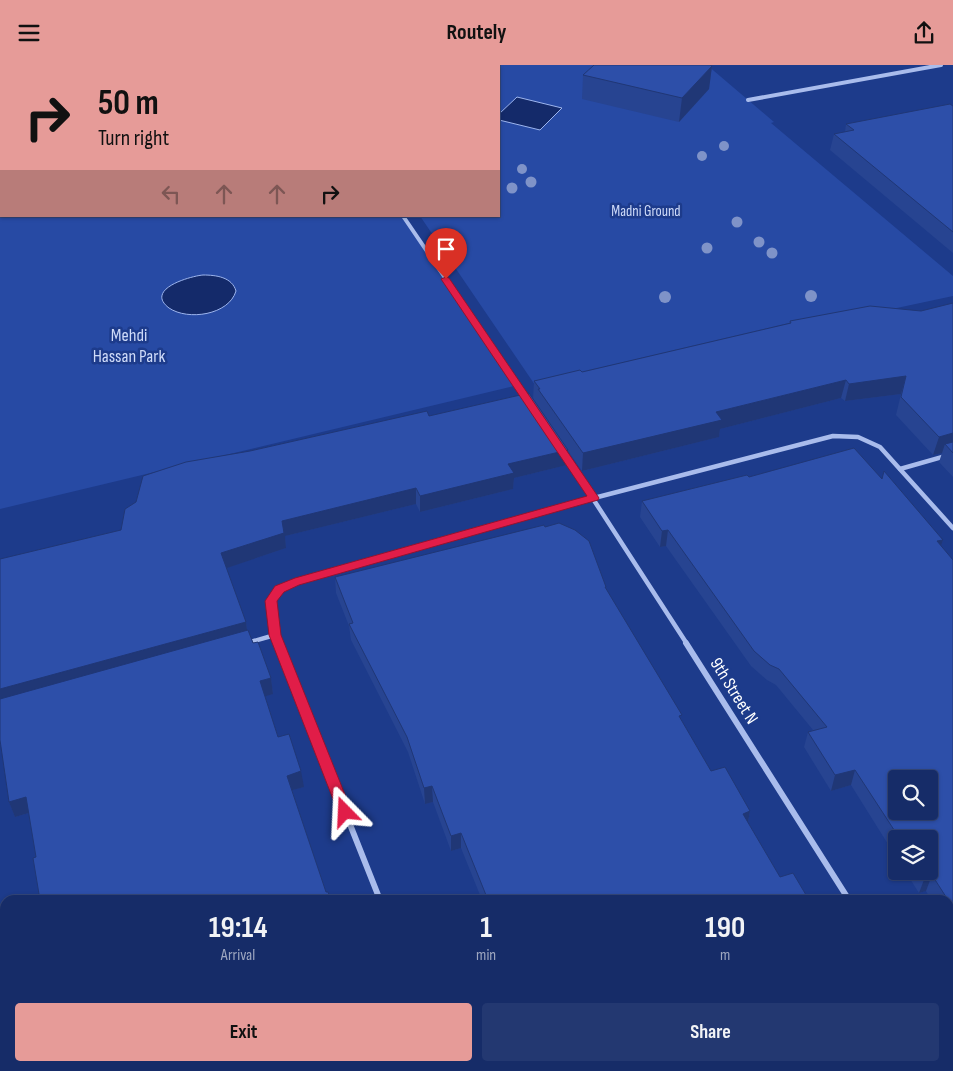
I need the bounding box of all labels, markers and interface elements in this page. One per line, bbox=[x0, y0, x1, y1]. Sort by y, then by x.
icon: menu bbox=[15, 19, 43, 47]
text: Routely bbox=[447, 19, 506, 46]
icon: share bbox=[910, 19, 938, 47]
text: 50 m bbox=[98, 82, 159, 125]
icon: right bbox=[15, 85, 80, 150]
text: Turn right bbox=[98, 125, 169, 152]
icon: left bbox=[157, 180, 185, 208]
icon: ahead bbox=[210, 180, 238, 208]
icon: ahead bbox=[263, 180, 291, 208]
icon: right bbox=[316, 180, 344, 208]
park label: Madni Ground bbox=[611, 202, 681, 221]
pin bbox=[425, 228, 467, 279]
icon: arrive bbox=[432, 235, 460, 263]
park label: Mehdi Hassan Park bbox=[93, 325, 165, 367]
street label: 9th Street N bbox=[705, 654, 763, 728]
map controls bbox=[888, 770, 938, 880]
button: search bbox=[888, 770, 938, 820]
position arrow bbox=[318, 785, 370, 837]
button: layers bbox=[888, 830, 938, 880]
text: 19:14 bbox=[209, 910, 267, 946]
text: 1 bbox=[480, 910, 492, 946]
text: 190 bbox=[705, 910, 745, 946]
text: Arrival bbox=[221, 946, 255, 965]
text: min bbox=[476, 946, 496, 965]
text: m bbox=[720, 946, 730, 965]
button: Exit bbox=[15, 1003, 472, 1061]
button: Share bbox=[482, 1003, 939, 1061]

